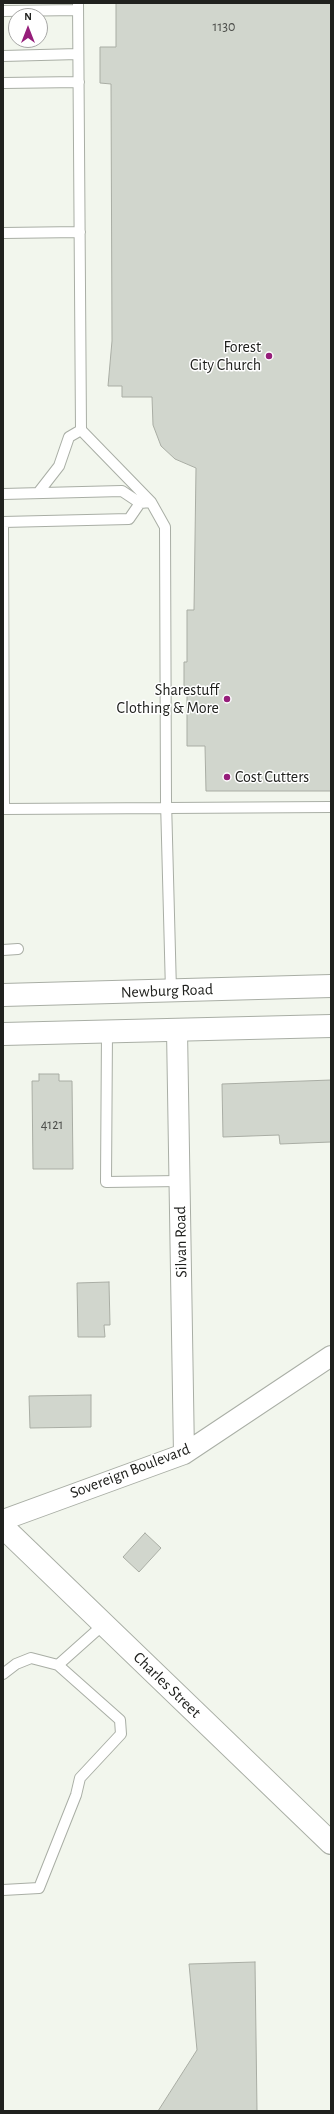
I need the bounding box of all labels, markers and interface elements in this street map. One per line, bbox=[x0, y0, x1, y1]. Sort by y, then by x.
north arrow bbox=[8, 8, 48, 48]
text: N bbox=[24, 11, 32, 22]
house number: 1130 bbox=[213, 19, 235, 35]
place label: Forest City Church bbox=[190, 337, 261, 375]
marker: Forest City Church bbox=[264, 351, 274, 361]
place label: Sharestuff Clothing & More bbox=[117, 680, 219, 718]
marker: Sharestuff Clothing & More bbox=[222, 694, 232, 704]
place label: Cost Cutters bbox=[235, 767, 309, 787]
marker: Cost Cutters bbox=[222, 772, 232, 782]
street label: Newburg Road bbox=[120, 980, 214, 1002]
house number: 4121 bbox=[41, 1117, 63, 1133]
street label: Silvan Road bbox=[171, 1206, 191, 1278]
street label: Sovereign Boulevard bbox=[67, 1439, 193, 1503]
street label: Charles Street bbox=[129, 1648, 205, 1722]

